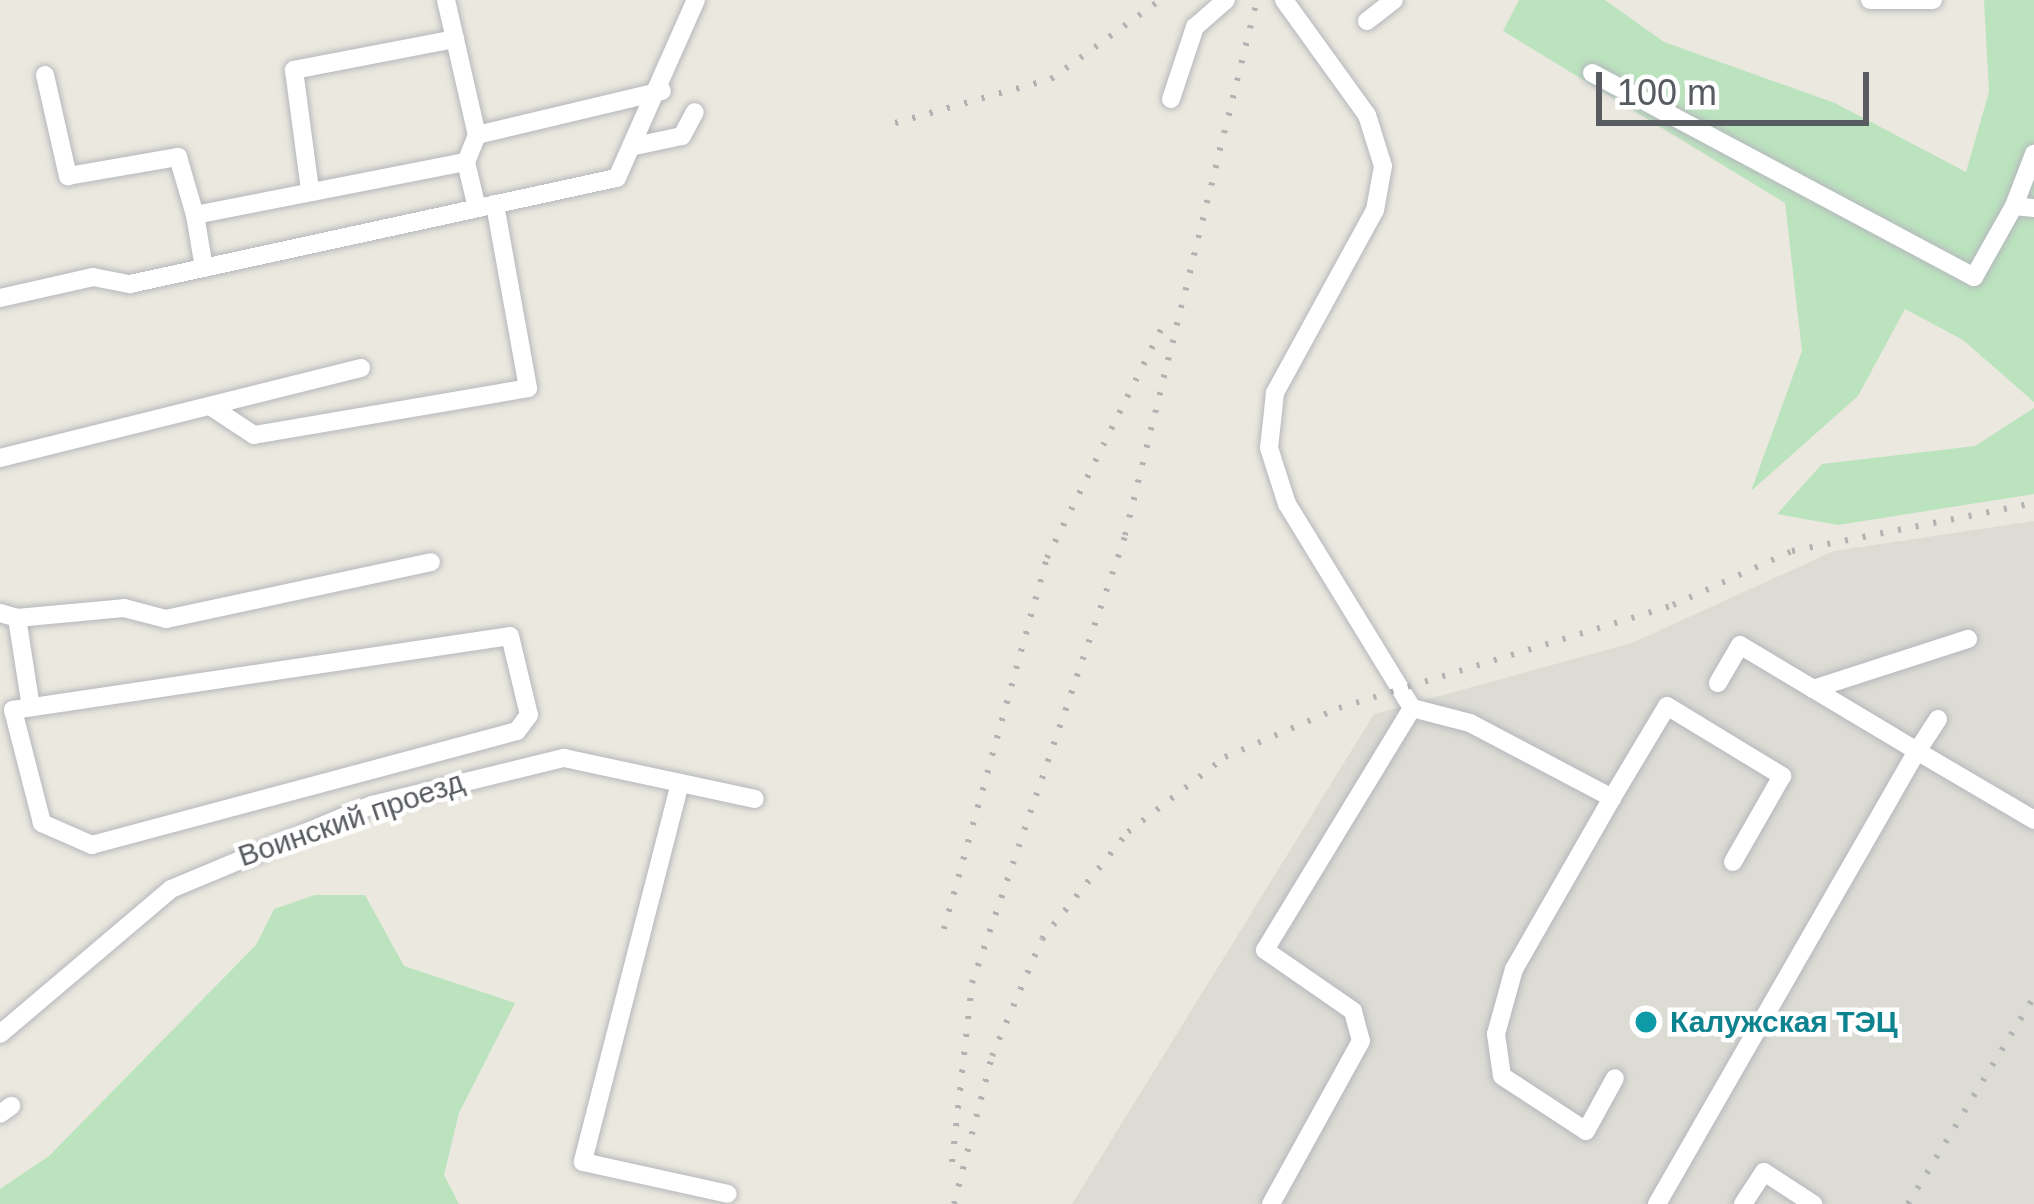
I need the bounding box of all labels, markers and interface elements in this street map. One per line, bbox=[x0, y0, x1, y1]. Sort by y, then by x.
scale bar bbox=[1602, 48, 1875, 122]
text: 100 m bbox=[1617, 72, 1717, 113]
street label: Воинский проезд bbox=[233, 764, 469, 874]
place label: Калужская ТЭЦ bbox=[1670, 1004, 1898, 1040]
marker: Калужская ТЭЦ bbox=[1633, 1009, 1659, 1035]

